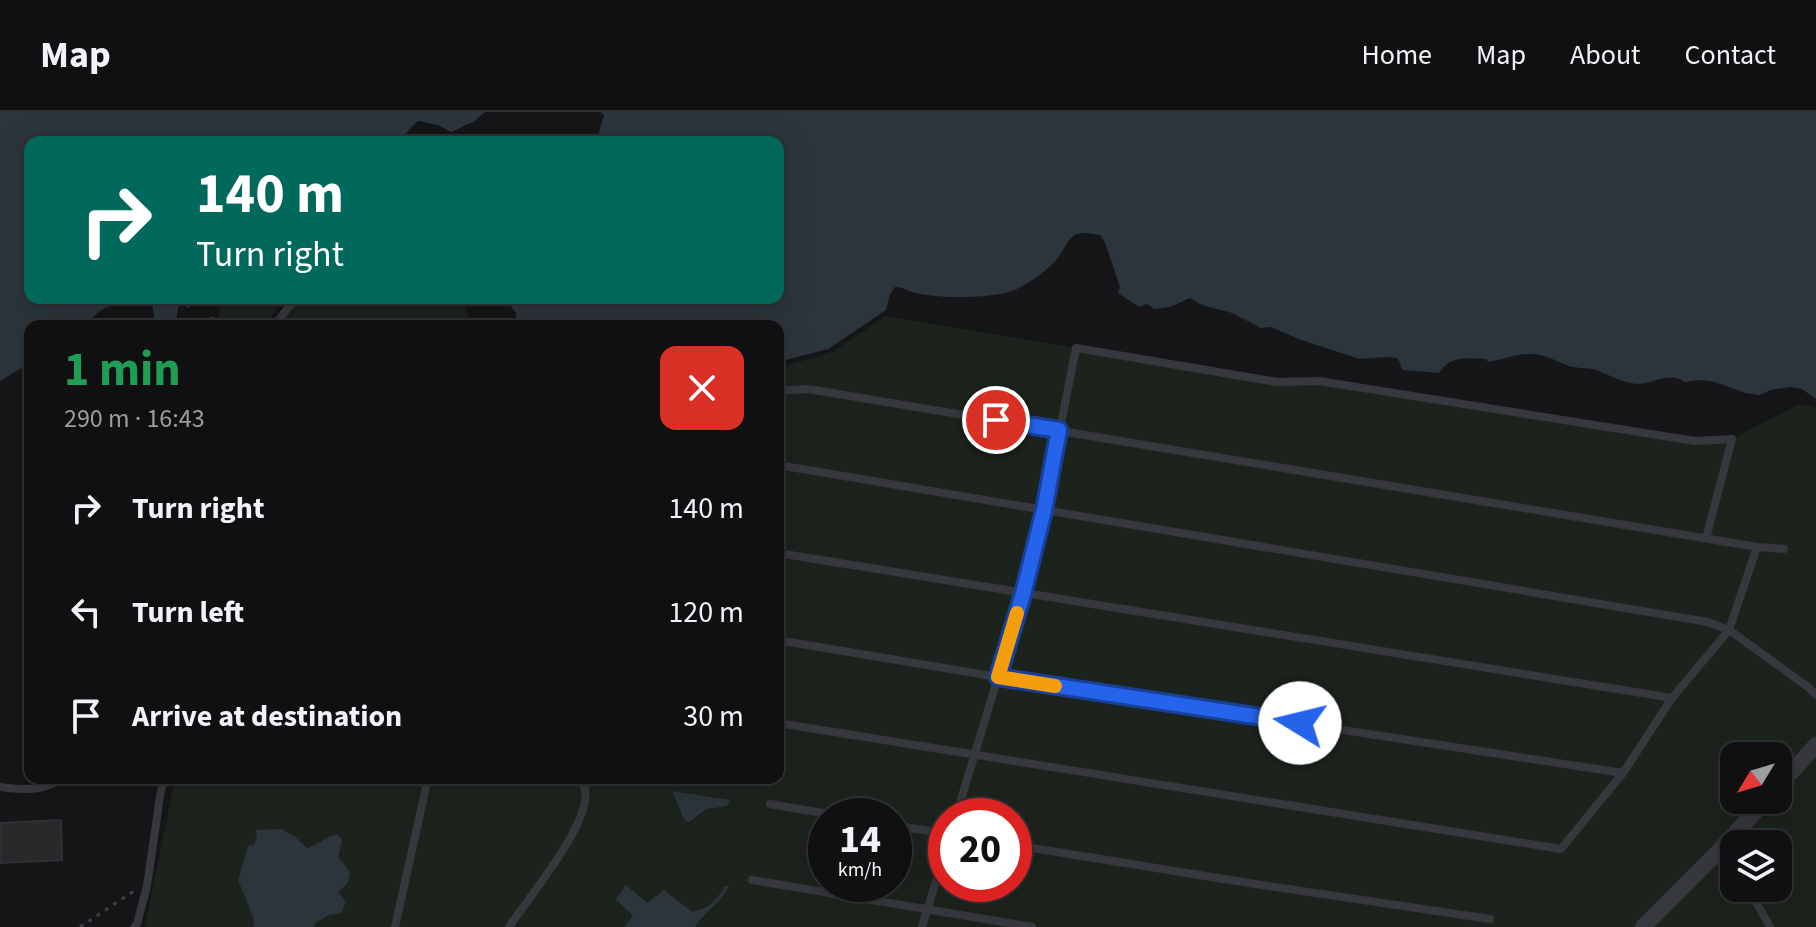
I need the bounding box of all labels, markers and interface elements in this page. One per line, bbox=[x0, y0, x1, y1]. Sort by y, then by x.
text: Map bbox=[40, 28, 111, 82]
text: Home bbox=[1361, 35, 1432, 75]
text: Map bbox=[1476, 35, 1526, 75]
text: About bbox=[1570, 35, 1641, 75]
text: Contact bbox=[1685, 35, 1776, 75]
text: 140 m bbox=[196, 155, 344, 234]
icon: right bbox=[64, 168, 168, 272]
text: Turn right bbox=[196, 229, 344, 280]
text: 1 min bbox=[64, 336, 181, 404]
button: close bbox=[660, 346, 744, 430]
pin bbox=[962, 386, 1030, 454]
icon: arrive bbox=[974, 398, 1018, 442]
text: 290 m · 16:43 bbox=[64, 400, 205, 437]
icon: right bbox=[64, 486, 108, 530]
text: Turn right bbox=[132, 487, 264, 530]
text: 140 m bbox=[668, 487, 744, 530]
icon: left bbox=[64, 590, 108, 634]
text: Turn left bbox=[132, 591, 244, 634]
text: 120 m bbox=[668, 591, 744, 634]
position arrow bbox=[1258, 681, 1342, 765]
icon: arrive bbox=[64, 694, 108, 738]
text: Arrive at destination bbox=[132, 695, 402, 738]
text: 30 m bbox=[683, 695, 744, 738]
north arrow bbox=[1720, 742, 1792, 814]
map controls bbox=[1720, 742, 1792, 902]
speed limit sign: 20 bbox=[928, 798, 1032, 902]
text: 14 bbox=[839, 811, 881, 868]
button: layers bbox=[1720, 830, 1792, 902]
text: km/h bbox=[838, 856, 882, 884]

